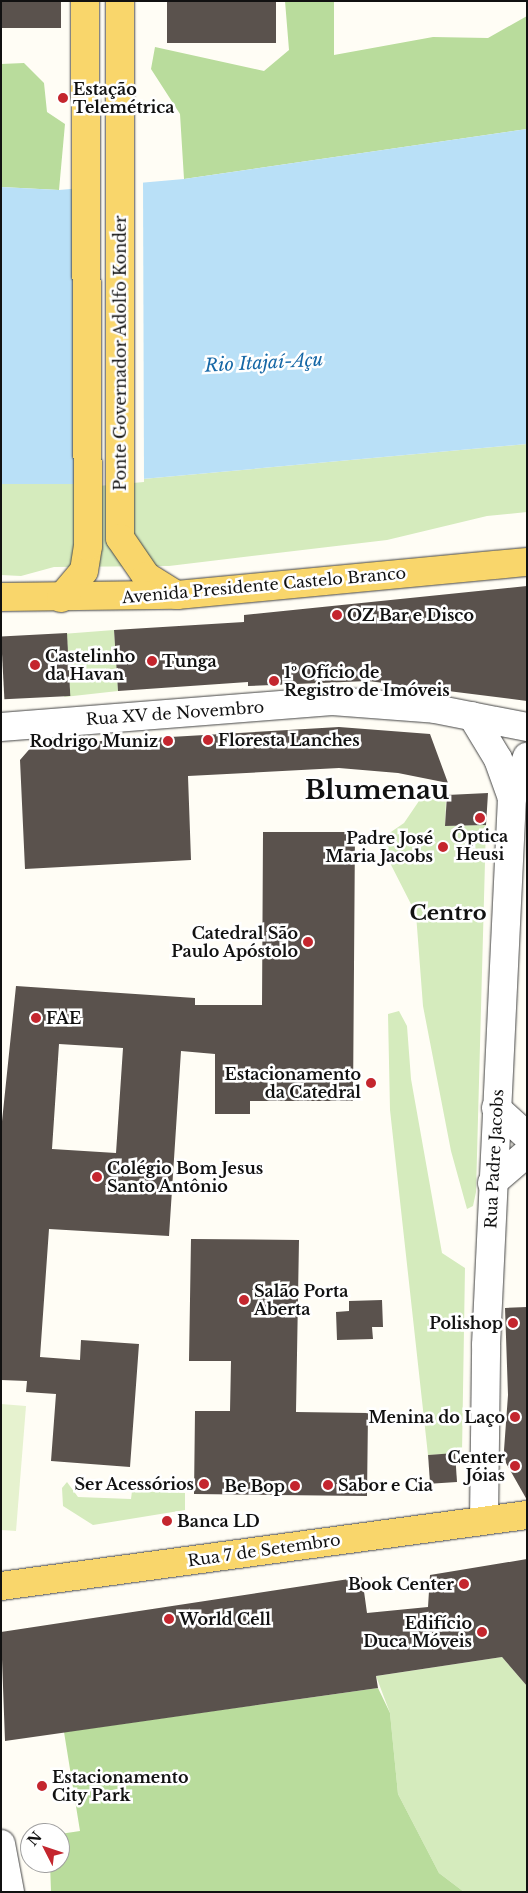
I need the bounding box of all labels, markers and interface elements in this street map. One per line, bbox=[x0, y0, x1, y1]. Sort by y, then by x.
place label: Estação Telemétrica bbox=[73, 79, 174, 117]
marker: Estação Telemétrica bbox=[57, 92, 69, 104]
street label: Ponte Governador Adolfo Konder bbox=[110, 215, 130, 491]
water label: Rio Itajaí-Açu bbox=[204, 349, 324, 377]
street label: Avenida Presidente Castelo Branco bbox=[121, 563, 407, 607]
place label: OZ Bar e Disco bbox=[347, 605, 474, 625]
marker: OZ Bar e Disco bbox=[331, 609, 343, 621]
place label: Castelinho da Havan bbox=[45, 646, 135, 684]
place label: Tunga bbox=[162, 651, 217, 671]
marker: Tunga bbox=[146, 655, 158, 667]
marker: Castelinho da Havan bbox=[29, 659, 41, 671]
place label: 1º Ofício de Registro de Imóveis bbox=[284, 662, 450, 700]
marker: 1º Ofício de Registro de Imóveis bbox=[268, 675, 280, 687]
street label: Rua XV de Novembro bbox=[85, 697, 265, 729]
place label: Floresta Lanches bbox=[218, 730, 360, 750]
place label: Rodrigo Muniz bbox=[29, 731, 158, 751]
marker: Floresta Lanches bbox=[202, 734, 214, 746]
marker: Rodrigo Muniz bbox=[162, 735, 174, 747]
district label: Blumenau bbox=[305, 775, 449, 807]
marker: Óptica Heusi bbox=[474, 812, 486, 824]
place label: Óptica Heusi bbox=[452, 826, 508, 864]
place label: Padre José Maria Jacobs bbox=[325, 828, 433, 866]
marker: Padre José Maria Jacobs bbox=[437, 841, 449, 853]
district label: Centro bbox=[409, 900, 487, 926]
place label: Catedral São Paulo Apóstolo bbox=[171, 923, 298, 961]
marker: Catedral São Paulo Apóstolo bbox=[302, 936, 314, 948]
place label: FAE bbox=[46, 1008, 81, 1028]
marker: FAE bbox=[30, 1012, 42, 1024]
place label: Estacionamento da Catedral bbox=[224, 1064, 361, 1102]
marker: Estacionamento da Catedral bbox=[365, 1077, 377, 1089]
street label: Rua Padre Jacobs bbox=[481, 1089, 507, 1229]
place label: Colégio Bom Jesus Santo Antônio bbox=[107, 1158, 263, 1196]
marker: Colégio Bom Jesus Santo Antônio bbox=[91, 1171, 103, 1183]
place label: Salão Porta Aberta bbox=[254, 1281, 348, 1319]
marker: Salão Porta Aberta bbox=[238, 1294, 250, 1306]
place label: Polishop bbox=[429, 1313, 503, 1333]
marker: Polishop bbox=[507, 1317, 519, 1329]
place label: Menina do Laço bbox=[368, 1407, 505, 1427]
marker: Menina do Laço bbox=[509, 1411, 521, 1423]
place label: Center Jóias bbox=[447, 1447, 505, 1485]
marker: Center Jóias bbox=[509, 1460, 521, 1472]
place label: Ser Acessórios bbox=[74, 1474, 194, 1494]
place label: Sabor e Cia bbox=[338, 1475, 433, 1495]
place label: Be Bop bbox=[224, 1476, 285, 1496]
marker: Ser Acessórios bbox=[198, 1478, 210, 1490]
marker: Sabor e Cia bbox=[322, 1479, 334, 1491]
marker: Be Bop bbox=[289, 1480, 301, 1492]
place label: Banca LD bbox=[177, 1511, 260, 1531]
marker: Banca LD bbox=[161, 1515, 173, 1527]
street label: Rua 7 de Setembro bbox=[186, 1530, 342, 1570]
place label: Book Center bbox=[348, 1574, 454, 1594]
marker: Book Center bbox=[458, 1578, 470, 1590]
place label: World Cell bbox=[179, 1609, 271, 1629]
marker: World Cell bbox=[163, 1613, 175, 1625]
place label: Edifício Duca Móveis bbox=[363, 1613, 472, 1651]
marker: Edifício Duca Móveis bbox=[476, 1626, 488, 1638]
place label: Estacionamento City Park bbox=[52, 1767, 189, 1805]
marker: Estacionamento City Park bbox=[36, 1780, 48, 1792]
north arrow bbox=[20, 1823, 70, 1873]
text: N bbox=[23, 1828, 46, 1850]

